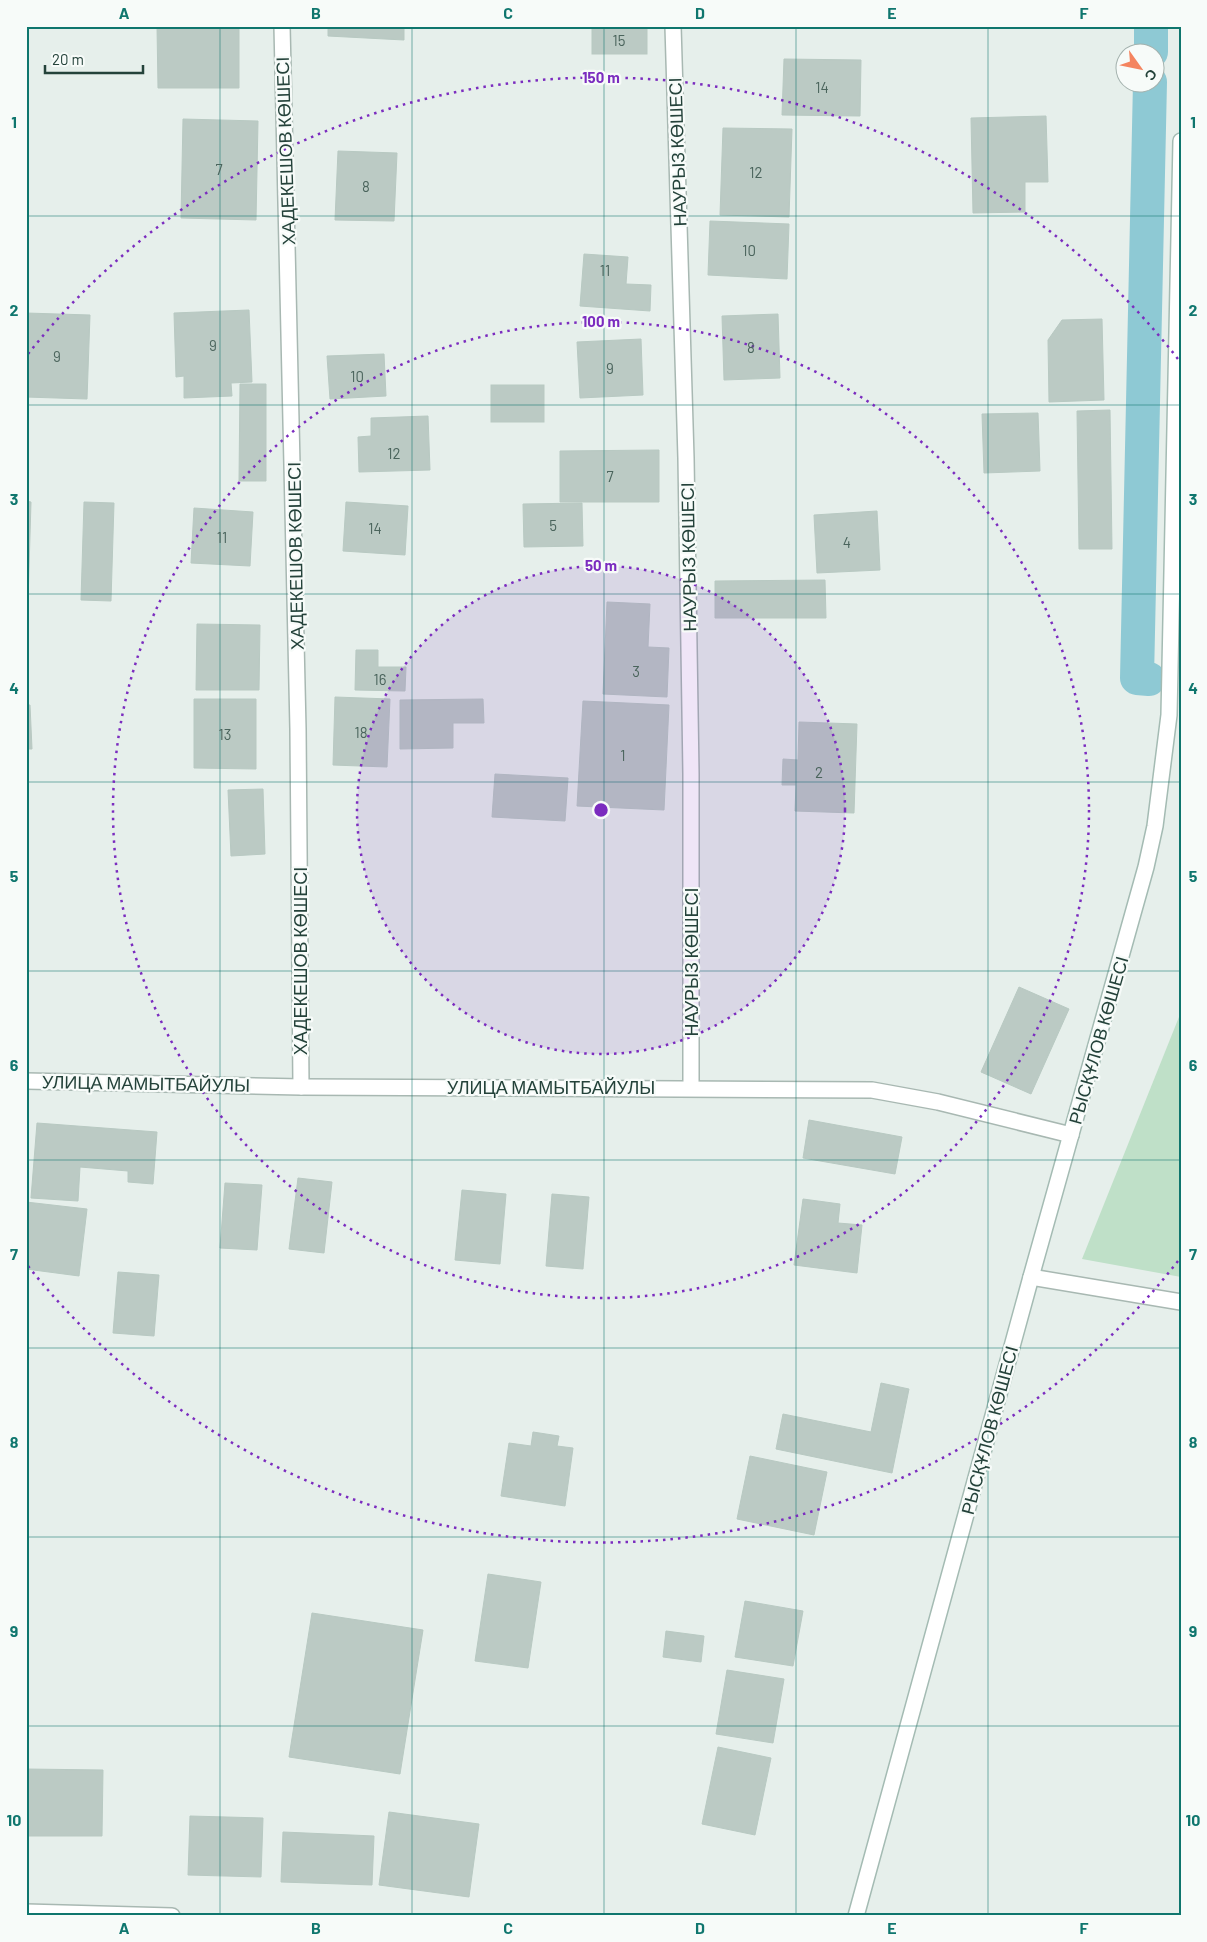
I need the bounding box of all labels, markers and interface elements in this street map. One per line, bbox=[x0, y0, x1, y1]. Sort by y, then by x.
text: A bbox=[119, 3, 130, 22]
text: B bbox=[311, 3, 321, 22]
text: C bbox=[503, 3, 513, 22]
text: D bbox=[695, 3, 705, 22]
text: E bbox=[887, 3, 897, 22]
text: F bbox=[1080, 3, 1089, 22]
house number: 15 bbox=[613, 31, 625, 49]
scale bar bbox=[45, 42, 142, 74]
north arrow bbox=[1114, 42, 1164, 92]
text: 20 m bbox=[52, 50, 84, 68]
street label: ХАДЕКЕШОВ КӨШЕСІ bbox=[271, 56, 299, 246]
text: С bbox=[1141, 66, 1161, 84]
text: 150 m bbox=[582, 68, 620, 86]
street label: НАУРЫЗ КӨШЕСІ bbox=[663, 77, 691, 227]
house number: 14 bbox=[815, 78, 829, 96]
text: 1 bbox=[11, 112, 17, 131]
text: 1 bbox=[1190, 112, 1196, 131]
house number: 7 bbox=[215, 160, 223, 178]
house number: 12 bbox=[749, 163, 763, 181]
house number: 8 bbox=[362, 177, 370, 195]
house number: 10 bbox=[742, 241, 756, 259]
house number: 11 bbox=[600, 261, 610, 279]
text: 2 bbox=[10, 300, 19, 319]
text: 2 bbox=[1189, 300, 1198, 319]
text: 100 m bbox=[582, 312, 620, 330]
house number: 9 bbox=[209, 336, 217, 354]
house number: 8 bbox=[747, 338, 755, 356]
house number: 9 bbox=[53, 347, 61, 365]
house number: 9 bbox=[606, 359, 614, 377]
house number: 10 bbox=[350, 367, 364, 385]
house number: 12 bbox=[387, 444, 401, 462]
street label: ХАДЕКЕШОВ КӨШЕСІ bbox=[282, 462, 308, 650]
house number: 7 bbox=[606, 467, 614, 485]
street label: НАУРЫЗ КӨШЕСІ bbox=[676, 482, 700, 632]
text: 3 bbox=[10, 489, 18, 508]
text: 3 bbox=[1189, 489, 1197, 508]
house number: 5 bbox=[549, 516, 557, 534]
house number: 14 bbox=[368, 519, 382, 537]
house number: 11 bbox=[217, 528, 227, 546]
house number: 4 bbox=[843, 533, 851, 551]
text: 50 m bbox=[585, 556, 617, 574]
house number: 3 bbox=[632, 662, 640, 680]
house number: 16 bbox=[374, 670, 386, 688]
text: 4 bbox=[9, 678, 19, 697]
text: 4 bbox=[1188, 678, 1198, 697]
house number: 18 bbox=[354, 723, 368, 741]
house number: 13 bbox=[219, 725, 231, 743]
house number: 1 bbox=[620, 746, 626, 764]
house number: 2 bbox=[815, 763, 823, 781]
centre of rings bbox=[592, 801, 610, 819]
text: 5 bbox=[10, 866, 19, 885]
text: 5 bbox=[1189, 866, 1198, 885]
street label: ХАДЕКЕШОВ КӨШЕСІ bbox=[289, 867, 311, 1055]
street label: НАУРЫЗ КӨШЕСІ bbox=[680, 887, 702, 1037]
street label: РЫСҚҰЛОВ КӨШЕСІ bbox=[1063, 953, 1133, 1127]
text: 6 bbox=[10, 1055, 19, 1074]
text: 6 bbox=[1189, 1055, 1198, 1074]
street label: УЛИЦА МАМЫТБАЙУЛЫ bbox=[42, 1070, 250, 1096]
street label: УЛИЦА МАМЫТБАЙУЛЫ bbox=[447, 1076, 655, 1098]
text: 7 bbox=[10, 1244, 18, 1263]
text: 7 bbox=[1189, 1244, 1197, 1263]
street label: РЫСҚҰЛОВ КӨШЕСІ bbox=[956, 1343, 1022, 1517]
text: 8 bbox=[10, 1432, 19, 1451]
text: 8 bbox=[1189, 1432, 1198, 1451]
text: 9 bbox=[10, 1621, 18, 1640]
text: 9 bbox=[1189, 1621, 1197, 1640]
text: 10 bbox=[7, 1810, 21, 1829]
text: 10 bbox=[1186, 1810, 1200, 1829]
text: A bbox=[119, 1918, 130, 1937]
text: B bbox=[311, 1918, 321, 1937]
text: C bbox=[503, 1918, 513, 1937]
text: D bbox=[695, 1918, 705, 1937]
text: E bbox=[887, 1918, 897, 1937]
text: F bbox=[1080, 1918, 1089, 1937]

